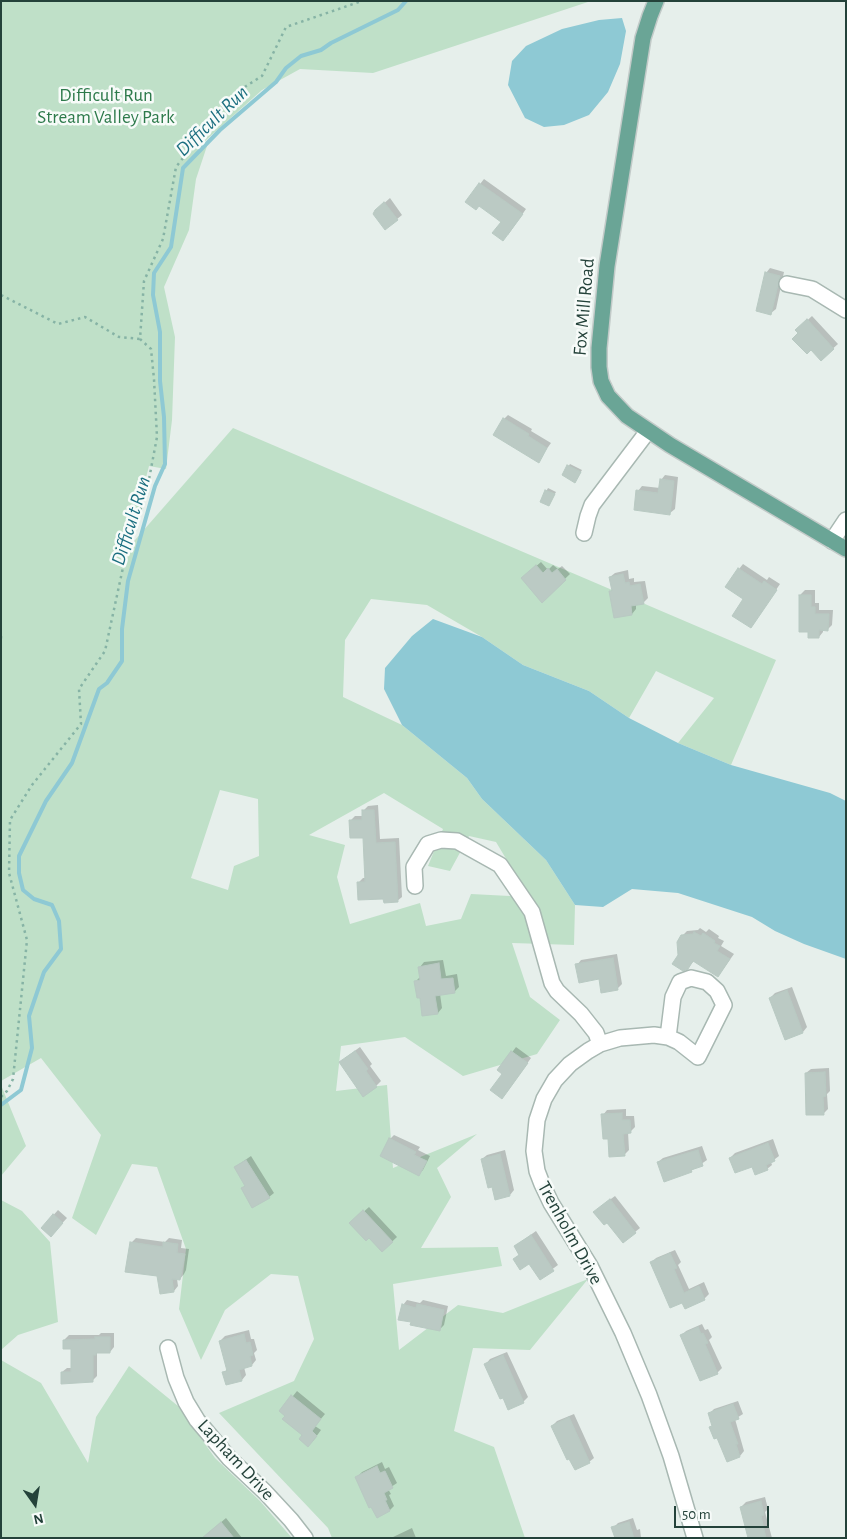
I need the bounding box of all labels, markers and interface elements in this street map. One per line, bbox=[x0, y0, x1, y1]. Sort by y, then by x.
water label: Difficult Run bbox=[171, 81, 253, 161]
park label: Difficult Run Stream Valley Park bbox=[37, 84, 175, 128]
street label: Fox Mill Road bbox=[568, 257, 600, 357]
water label: Difficult Run bbox=[106, 474, 156, 568]
street label: Trenholm Drive bbox=[532, 1177, 608, 1289]
street label: Lapham Drive bbox=[193, 1415, 279, 1505]
north arrow bbox=[10, 1479, 60, 1529]
scale bar bbox=[677, 1496, 772, 1528]
text: 50 m bbox=[682, 1507, 711, 1522]
text: N bbox=[32, 1511, 45, 1527]

